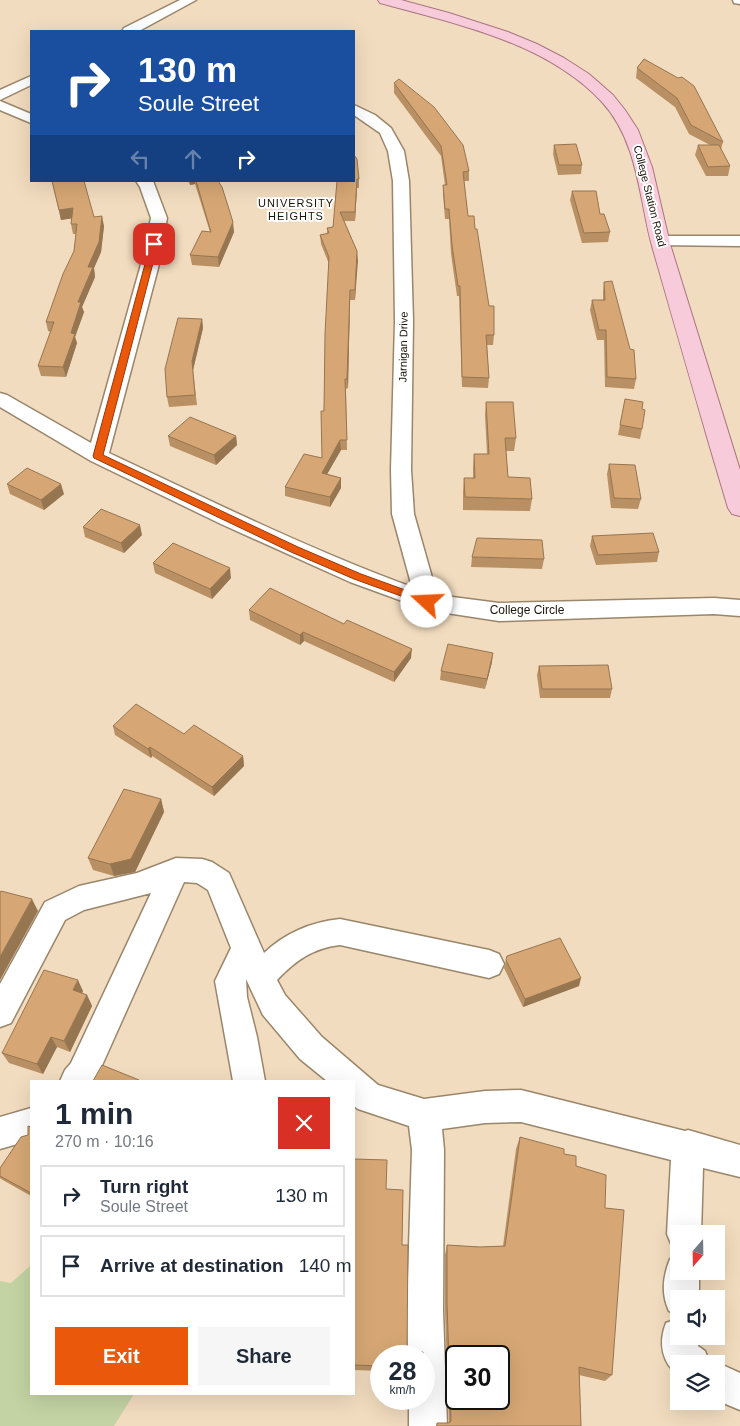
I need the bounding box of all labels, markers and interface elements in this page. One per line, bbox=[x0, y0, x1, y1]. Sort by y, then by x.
icon: right bbox=[55, 50, 120, 115]
text: 130 m bbox=[138, 50, 237, 89]
text: Soule Street bbox=[138, 91, 259, 116]
street label: College Station Road bbox=[632, 144, 668, 248]
icon: left bbox=[126, 145, 154, 173]
icon: ahead bbox=[179, 145, 207, 173]
icon: right bbox=[232, 145, 260, 173]
district label: UNIVERSITY HEIGHTS bbox=[258, 197, 334, 222]
pin bbox=[133, 223, 175, 265]
icon: arrive bbox=[140, 230, 168, 258]
street label: Jarnigan Drive bbox=[396, 311, 410, 383]
position arrow bbox=[400, 575, 452, 627]
street label: College Circle bbox=[490, 603, 565, 617]
text: 1 min bbox=[55, 1097, 133, 1130]
button: close bbox=[278, 1097, 330, 1149]
text: 270 m · 10:16 bbox=[55, 1133, 154, 1150]
text: Turn right bbox=[100, 1176, 188, 1197]
icon: right bbox=[57, 1182, 85, 1210]
text: 130 m bbox=[275, 1185, 328, 1206]
text: Soule Street bbox=[100, 1198, 188, 1215]
north arrow bbox=[670, 1225, 725, 1280]
map controls bbox=[670, 1225, 725, 1410]
icon: arrive bbox=[57, 1252, 85, 1280]
text: Arrive at destination bbox=[100, 1255, 284, 1276]
text: 140 m bbox=[299, 1255, 352, 1276]
button: sound bbox=[670, 1290, 725, 1345]
button: Exit bbox=[55, 1327, 188, 1385]
button: Share bbox=[198, 1327, 330, 1385]
speed limit sign: 30 bbox=[445, 1345, 510, 1410]
button: layers bbox=[670, 1355, 725, 1410]
text: 28 bbox=[389, 1357, 416, 1385]
text: km/h bbox=[389, 1383, 416, 1397]

